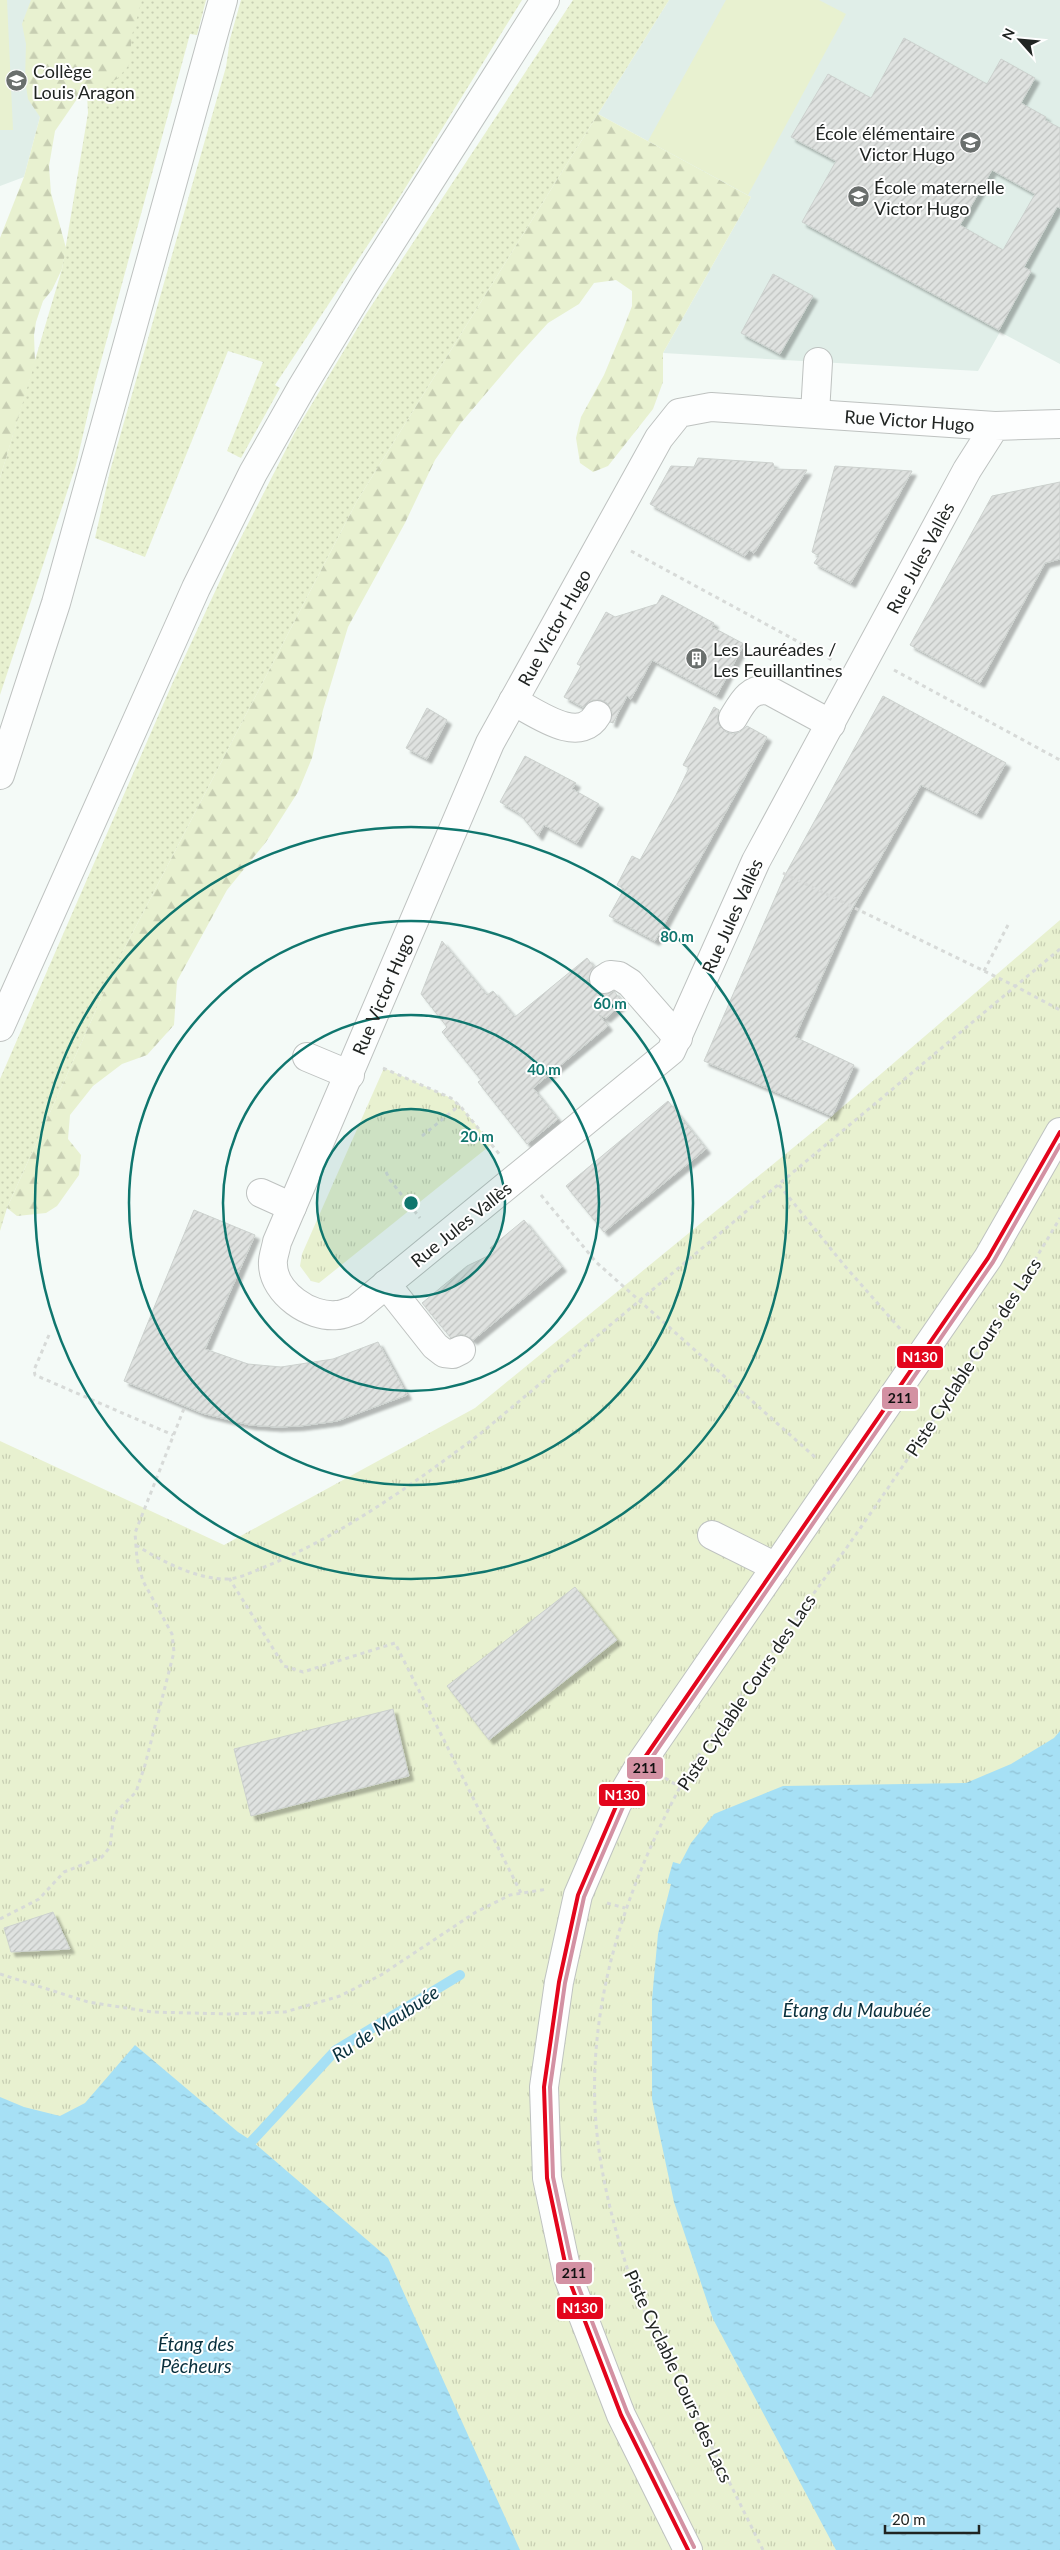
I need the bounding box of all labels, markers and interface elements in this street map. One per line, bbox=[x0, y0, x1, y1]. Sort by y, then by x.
north arrow bbox=[995, 15, 1045, 65]
text: N bbox=[998, 25, 1018, 43]
place label: Collège Louis Aragon bbox=[33, 60, 135, 103]
school or university icon: Collège Louis Aragon bbox=[5, 69, 29, 93]
place label: École élémentaire Victor Hugo bbox=[815, 122, 955, 165]
school or university icon: École élémentaire Victor Hugo bbox=[959, 131, 983, 155]
place label: École maternelle Victor Hugo bbox=[874, 176, 1005, 219]
school or university icon: École maternelle Victor Hugo bbox=[846, 185, 870, 209]
street label: Rue Victor Hugo bbox=[844, 405, 975, 436]
street label: Rue Jules Vallès bbox=[881, 498, 959, 617]
street label: Rue Victor Hugo bbox=[513, 565, 595, 690]
place label: Les Lauréades / Les Feuillantines bbox=[713, 638, 843, 681]
building icon: Les Lauréades / Les Feuillantines bbox=[685, 647, 709, 671]
street label: Rue Jules Vallès bbox=[697, 855, 767, 977]
text: 80 m bbox=[660, 927, 694, 945]
street label: Rue Victor Hugo bbox=[347, 930, 419, 1058]
text: 60 m bbox=[593, 994, 627, 1012]
text: 40 m bbox=[527, 1060, 561, 1078]
text: 20 m bbox=[460, 1127, 494, 1145]
street label: Rue Jules Vallès bbox=[406, 1177, 516, 1271]
centre of rings bbox=[402, 1194, 420, 1212]
street label: Piste Cyclable Cours des Lacs bbox=[901, 1254, 1045, 1460]
line badge: N130 bbox=[896, 1345, 944, 1369]
text: N130 bbox=[902, 1348, 938, 1365]
line badge: 211 bbox=[881, 1386, 919, 1410]
text: 211 bbox=[888, 1389, 912, 1406]
street label: Piste Cyclable Cours des Lacs bbox=[672, 1590, 820, 1794]
line badge: 211 bbox=[626, 1756, 664, 1780]
text: 211 bbox=[633, 1759, 657, 1776]
line badge: N130 bbox=[598, 1783, 646, 1807]
text: N130 bbox=[604, 1786, 640, 1803]
water label: Ru de Maubuée bbox=[327, 1980, 443, 2066]
water label: Étang du Maubuée bbox=[783, 1998, 931, 2021]
line badge: 211 bbox=[555, 2261, 593, 2285]
text: 211 bbox=[562, 2264, 586, 2281]
street label: Piste Cyclable Cours des Lacs bbox=[620, 2266, 738, 2486]
line badge: N130 bbox=[556, 2296, 604, 2320]
text: N130 bbox=[562, 2299, 598, 2316]
water label: Étang des Pêcheurs bbox=[158, 2332, 235, 2377]
scale bar bbox=[885, 2502, 979, 2534]
text: 20 m bbox=[892, 2510, 926, 2528]

